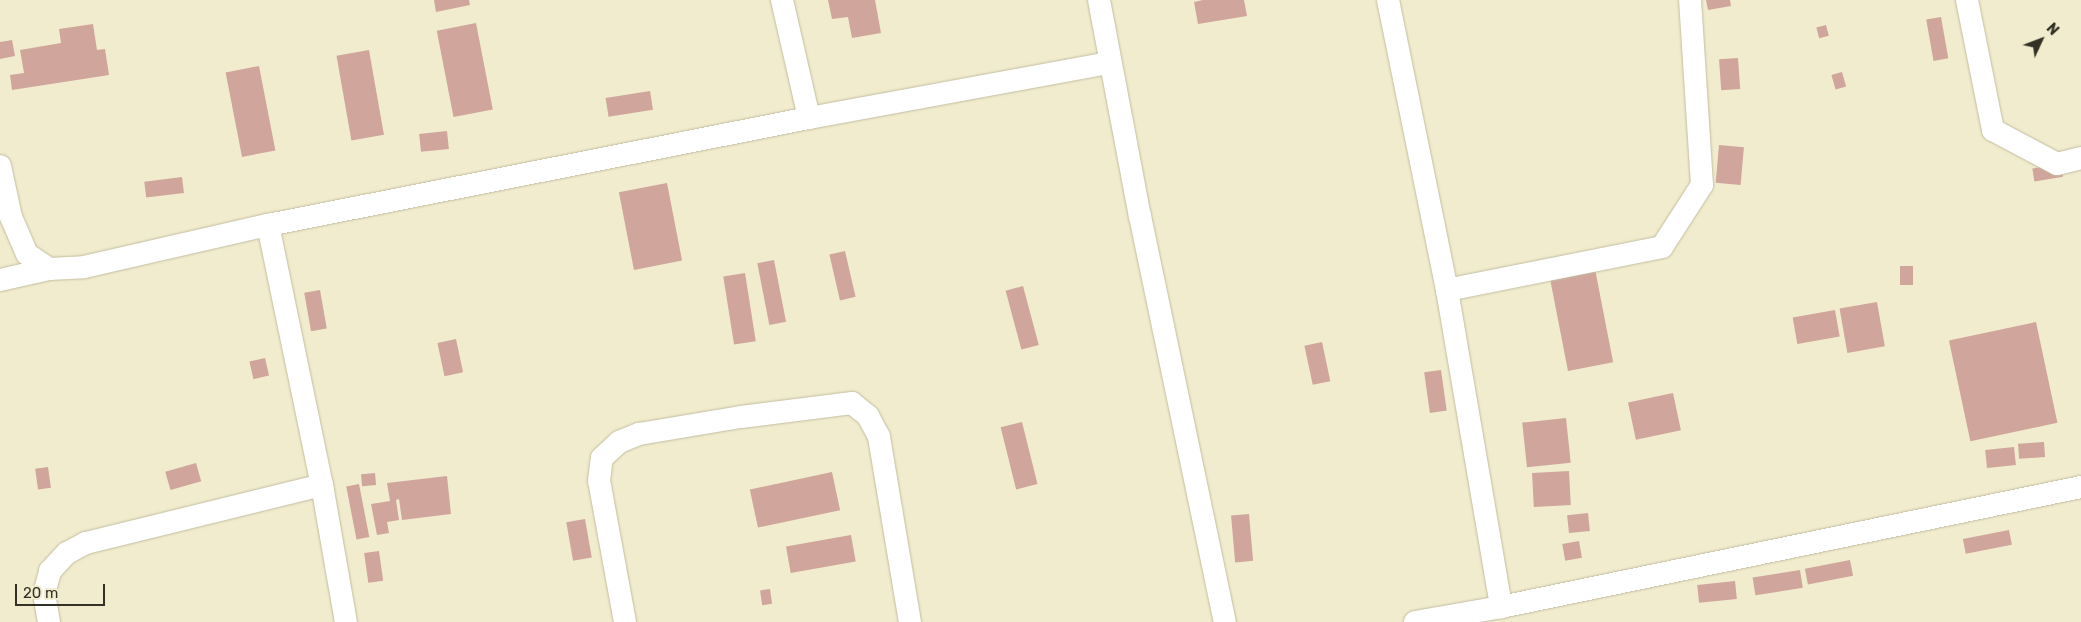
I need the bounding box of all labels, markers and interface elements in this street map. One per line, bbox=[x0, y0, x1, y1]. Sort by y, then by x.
north arrow bbox=[2016, 15, 2066, 65]
text: N bbox=[2043, 20, 2062, 39]
scale bar bbox=[18, 574, 108, 606]
text: 20 m bbox=[23, 584, 58, 602]

